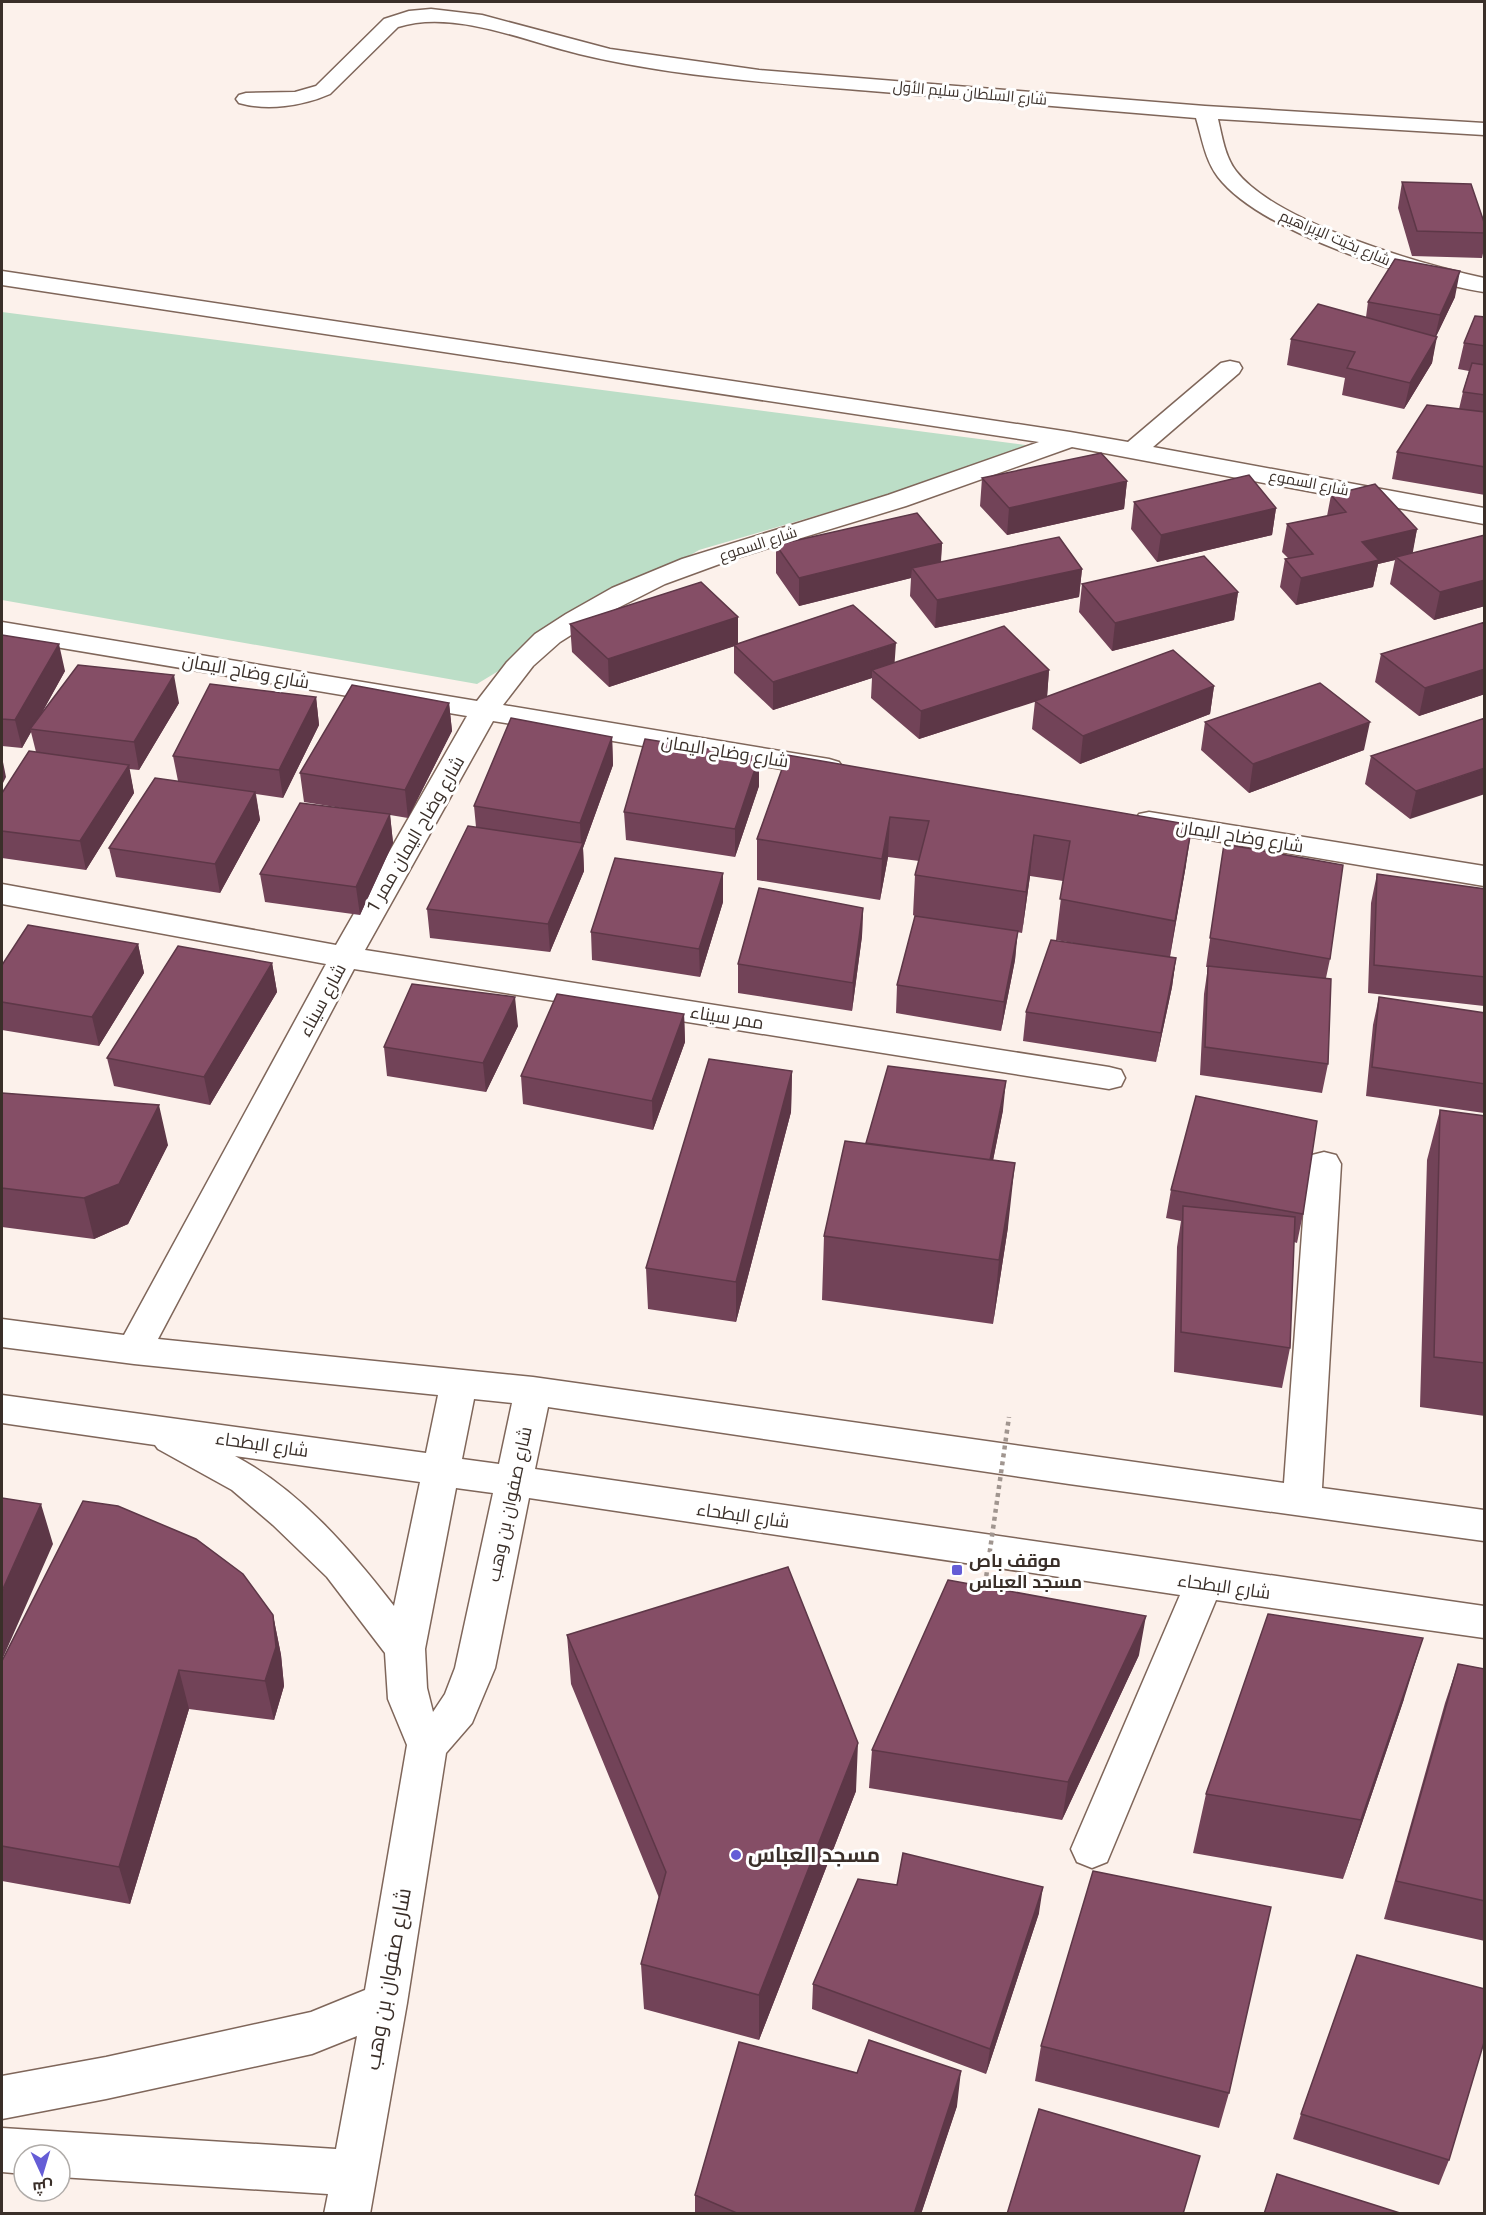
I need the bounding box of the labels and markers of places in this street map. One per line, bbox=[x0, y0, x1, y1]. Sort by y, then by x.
place label: موقف باص مسجد العباس bbox=[969, 1550, 1082, 1593]
marker: موقف باص مسجد العباس bbox=[950, 1563, 964, 1577]
place label: مسجد العباس bbox=[748, 1843, 880, 1867]
marker: مسجد العباس bbox=[729, 1848, 743, 1862]

